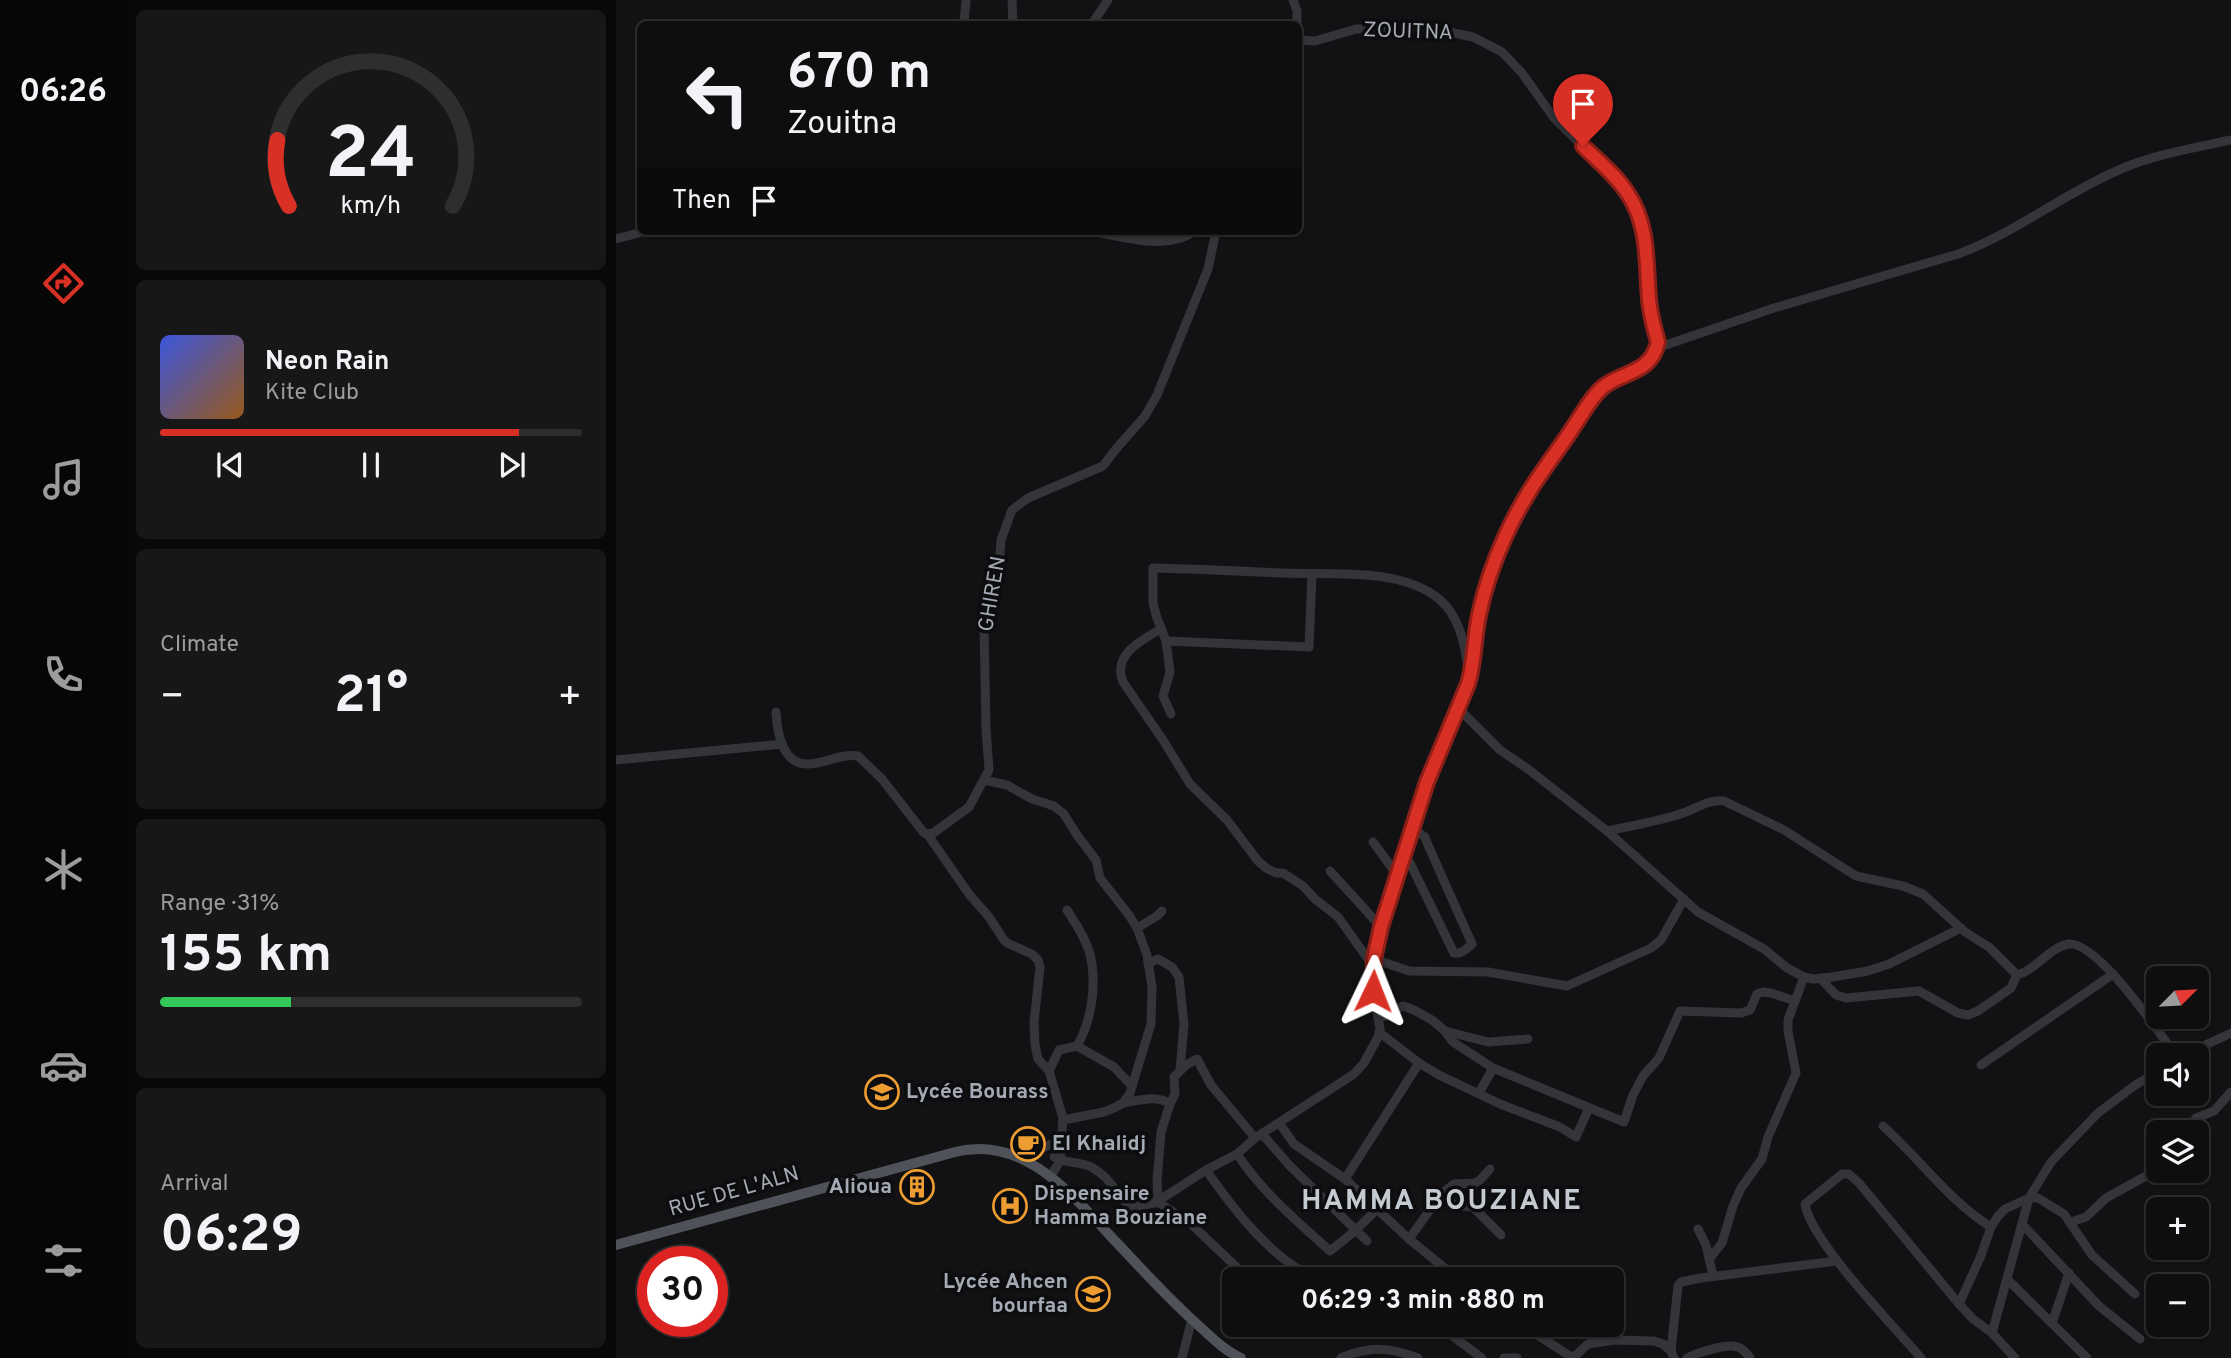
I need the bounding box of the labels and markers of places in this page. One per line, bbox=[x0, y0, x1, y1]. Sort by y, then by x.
pin bbox=[1553, 74, 1613, 146]
school or university icon: Lycée Bourass bbox=[863, 1073, 901, 1111]
place label: Lycée Bourass bbox=[906, 1079, 1049, 1106]
cafe icon: El Khalidj bbox=[1009, 1125, 1047, 1163]
place label: El Khalidj bbox=[1052, 1131, 1146, 1158]
building icon: Alioua bbox=[898, 1168, 936, 1206]
place label: Alioua bbox=[829, 1174, 892, 1201]
place label: Dispensaire Hamma Bouziane bbox=[1034, 1181, 1207, 1232]
hospital icon: Dispensaire Hamma Bouziane bbox=[991, 1187, 1029, 1225]
place label: Lycée Ahcen bourfaa bbox=[943, 1269, 1068, 1320]
school or university icon: Lycée Ahcen bourfaa bbox=[1074, 1275, 1112, 1313]

